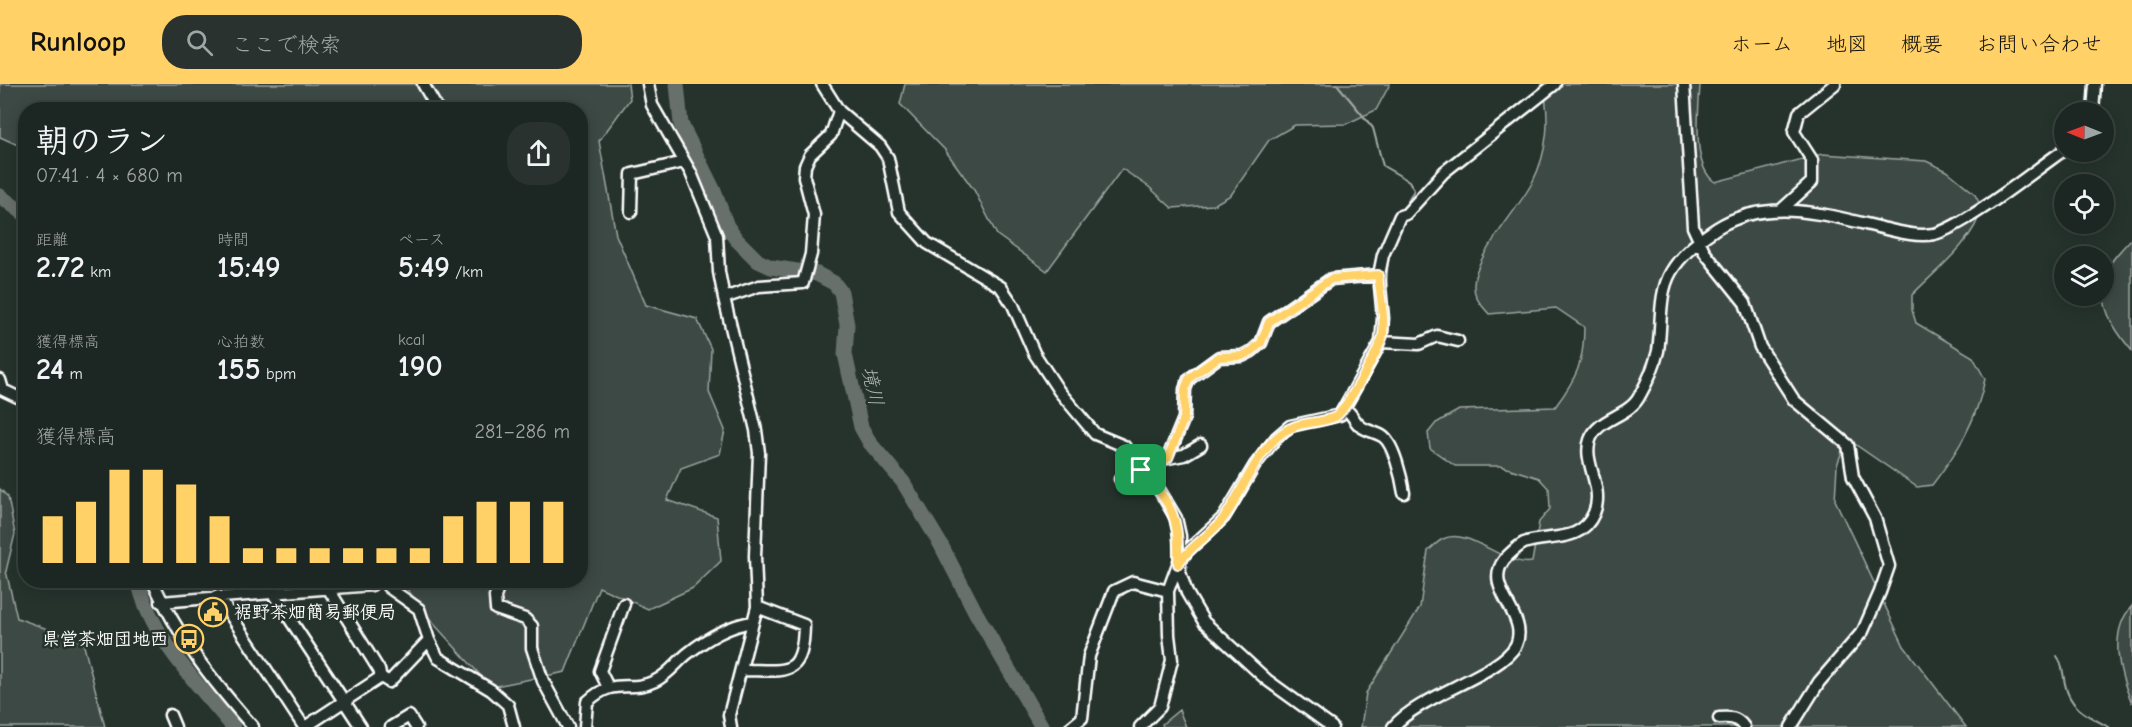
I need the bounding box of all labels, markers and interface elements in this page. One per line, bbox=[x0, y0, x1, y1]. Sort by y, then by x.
search box bbox=[162, 15, 582, 69]
text: Runloop bbox=[30, 26, 126, 58]
icon: search bbox=[183, 26, 216, 59]
text: ここで検索 bbox=[231, 32, 341, 58]
text: ホーム bbox=[1731, 32, 1793, 56]
text: 地図 bbox=[1826, 32, 1868, 56]
text: 概要 bbox=[1901, 32, 1943, 56]
text: お問い合わせ bbox=[1976, 32, 2102, 56]
north arrow bbox=[2054, 102, 2114, 162]
map controls bbox=[2054, 102, 2114, 306]
text: 朝のラン bbox=[36, 122, 168, 160]
button: share bbox=[507, 122, 570, 185]
text: 07:41 · 4 × 680 m bbox=[36, 164, 183, 187]
button: locate bbox=[2054, 174, 2114, 234]
text: 距離 bbox=[36, 231, 68, 249]
text: 時間 bbox=[217, 231, 249, 249]
text: ペース bbox=[398, 231, 445, 249]
button: layers bbox=[2054, 246, 2114, 306]
text: 2.72 bbox=[36, 250, 85, 285]
text: 15:49 bbox=[217, 250, 281, 285]
text: 5:49 bbox=[398, 250, 450, 285]
text: km bbox=[85, 263, 111, 281]
text: /km bbox=[450, 263, 483, 281]
text: kcal bbox=[398, 331, 425, 349]
text: 獲得標高 bbox=[36, 333, 100, 351]
text: 心拍数 bbox=[217, 333, 265, 351]
text: 190 bbox=[398, 349, 443, 384]
text: 24 bbox=[36, 352, 64, 387]
text: 155 bbox=[217, 352, 261, 387]
water label: 境川 bbox=[857, 364, 888, 408]
text: m bbox=[64, 365, 83, 383]
text: bpm bbox=[261, 365, 296, 383]
text: 281–286 m bbox=[475, 420, 570, 443]
text: 獲得標高 bbox=[36, 425, 116, 448]
pin bbox=[1115, 444, 1166, 495]
icon: arrive bbox=[1124, 453, 1157, 486]
public building icon: 裾野茶畑簡易郵便局 bbox=[197, 596, 229, 628]
place label: 裾野茶畑簡易郵便局 bbox=[234, 602, 396, 623]
bus stop icon: 県営茶畑団地西 bbox=[173, 623, 205, 655]
place label: 県営茶畑団地西 bbox=[42, 629, 168, 650]

